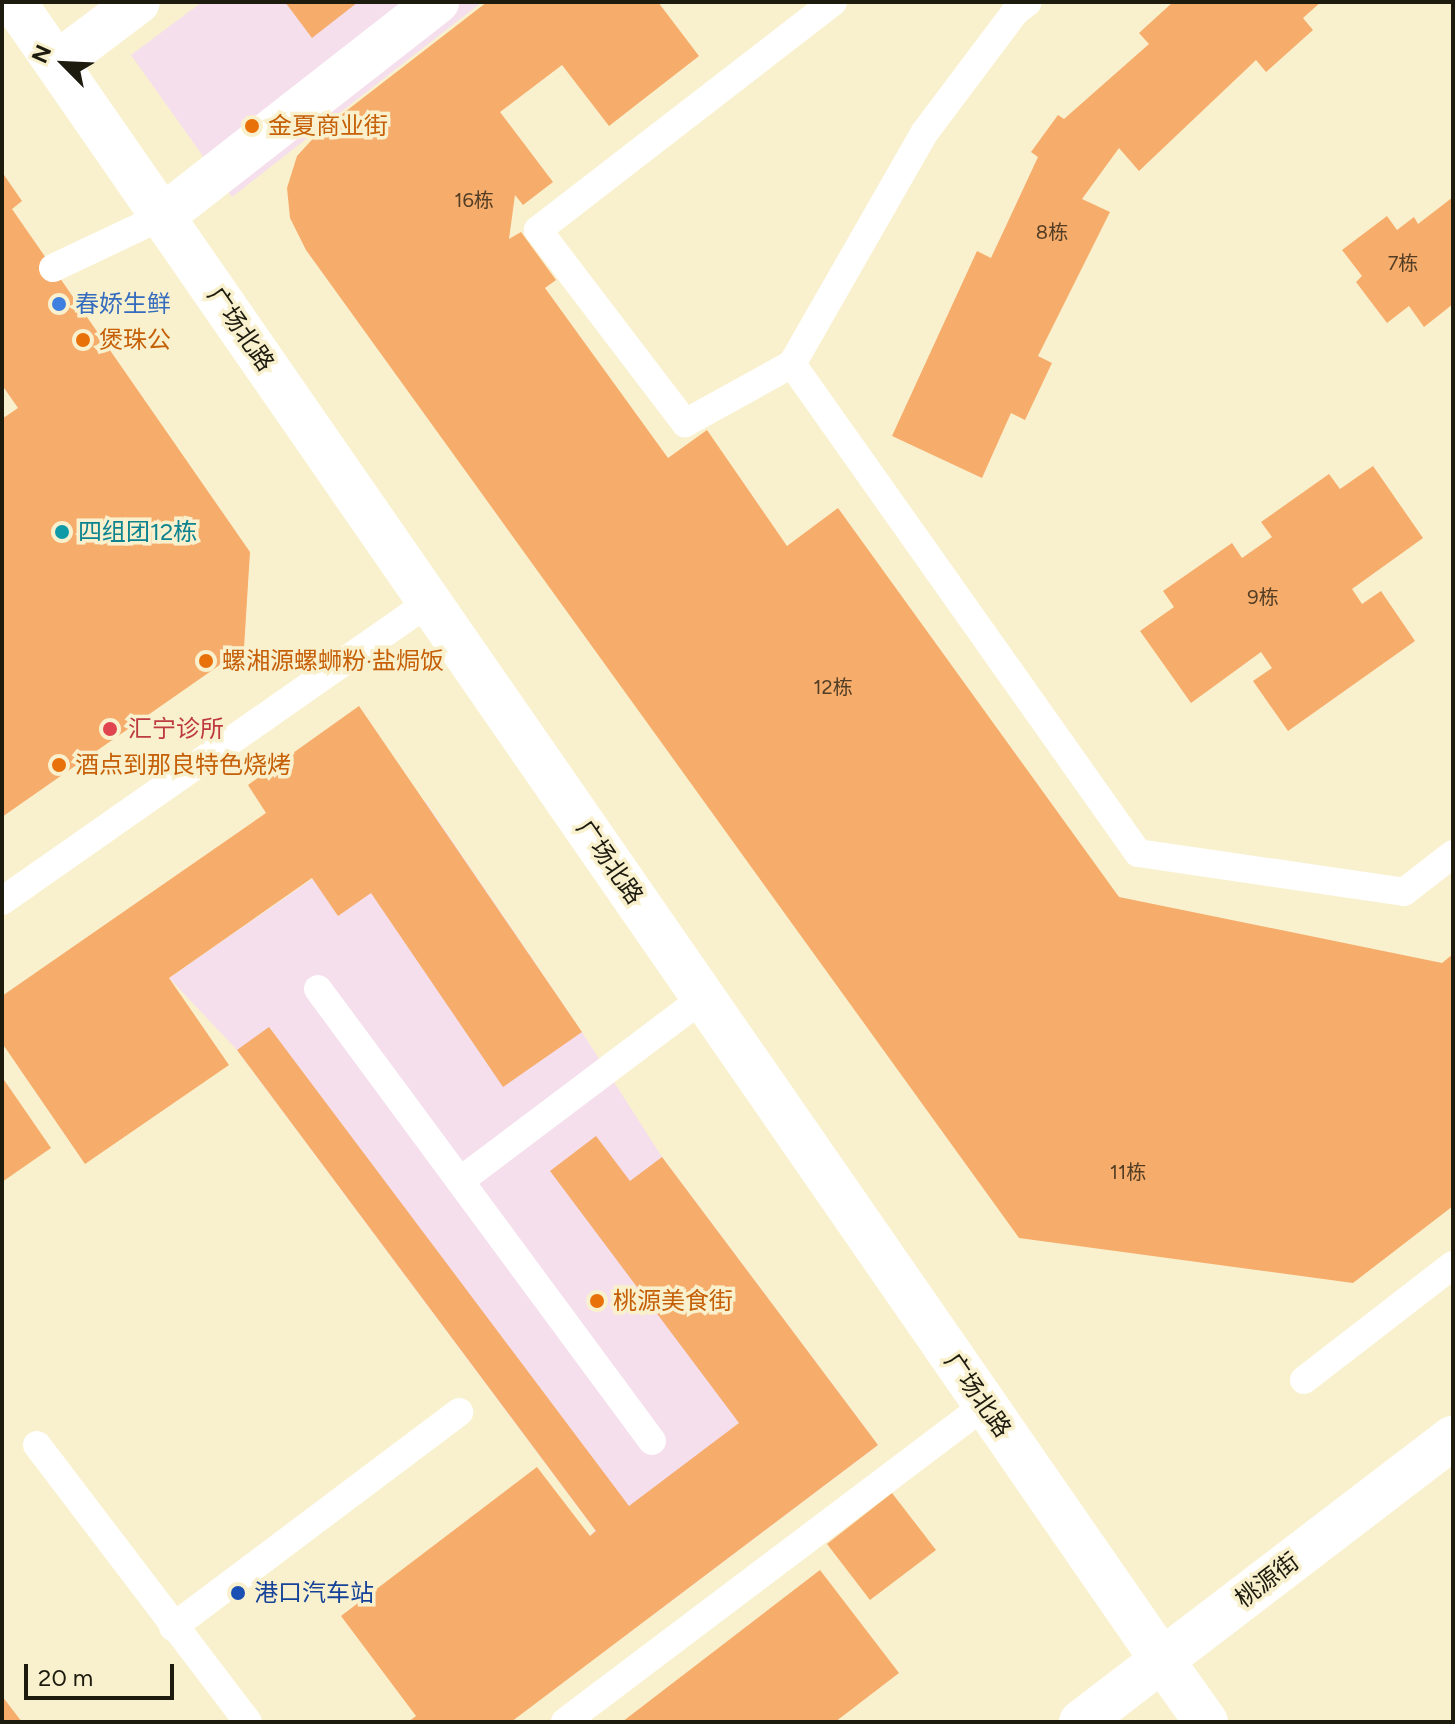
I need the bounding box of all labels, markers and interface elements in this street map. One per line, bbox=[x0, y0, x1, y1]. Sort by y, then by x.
north arrow bbox=[24, 24, 104, 104]
text: N bbox=[26, 41, 57, 67]
place label: 金夏商业街 bbox=[268, 112, 388, 140]
marker: 金夏商业街 bbox=[243, 117, 261, 135]
house number: 16栋 bbox=[454, 188, 494, 212]
house number: 8栋 bbox=[1036, 220, 1068, 244]
house number: 7栋 bbox=[1388, 251, 1418, 275]
street label: 广场北路 bbox=[202, 281, 280, 377]
place label: 春娇生鲜 bbox=[75, 290, 171, 318]
marker: 春娇生鲜 bbox=[50, 295, 68, 313]
place label: 煲珠公 bbox=[99, 326, 171, 354]
marker: 煲珠公 bbox=[74, 331, 92, 349]
place label: 四组团12栋 bbox=[78, 518, 197, 546]
marker: 四组团12栋 bbox=[53, 523, 71, 541]
house number: 9栋 bbox=[1247, 585, 1279, 609]
place label: 螺湘源螺蛳粉·盐焗饭 bbox=[222, 647, 444, 675]
marker: 螺湘源螺蛳粉·盐焗饭 bbox=[197, 652, 215, 670]
house number: 12栋 bbox=[813, 675, 853, 699]
place label: 汇宁诊所 bbox=[128, 715, 224, 743]
marker: 汇宁诊所 bbox=[99, 718, 121, 740]
place label: 酒点到那良特色烧烤 bbox=[75, 751, 291, 779]
marker: 酒点到那良特色烧烤 bbox=[50, 756, 68, 774]
street label: 广场北路 bbox=[571, 814, 649, 910]
house number: 11栋 bbox=[1110, 1160, 1146, 1184]
place label: 桃源美食街 bbox=[613, 1287, 733, 1315]
marker: 桃源美食街 bbox=[588, 1292, 606, 1310]
street label: 广场北路 bbox=[939, 1347, 1017, 1443]
street label: 桃源街 bbox=[1230, 1547, 1304, 1613]
place label: 港口汽车站 bbox=[254, 1579, 374, 1607]
marker: 港口汽车站 bbox=[229, 1584, 247, 1602]
scale bar bbox=[28, 1648, 178, 1698]
text: 20 m bbox=[38, 1663, 93, 1692]

